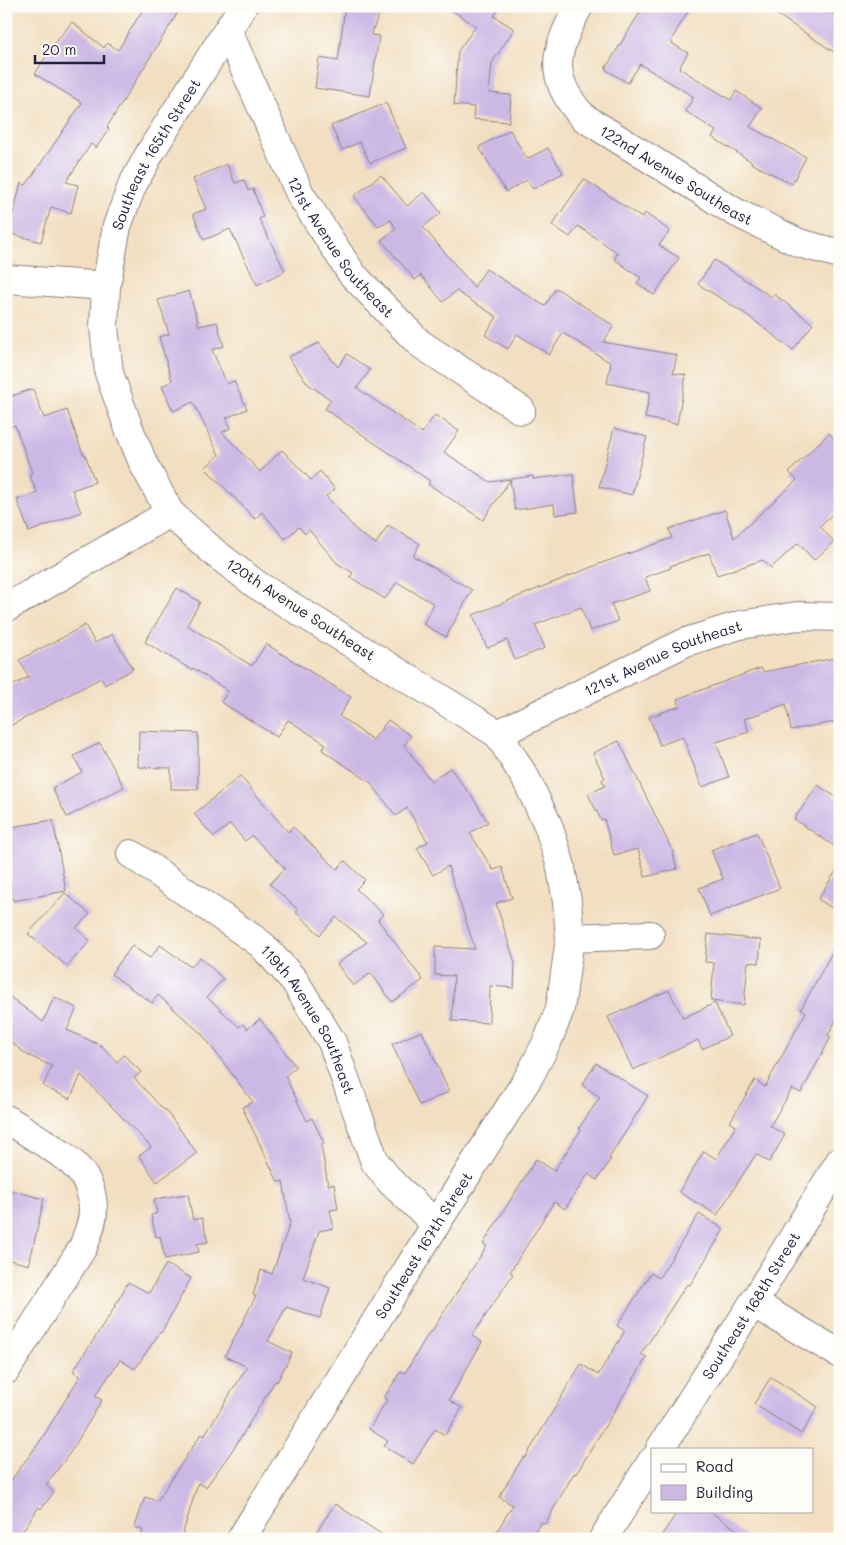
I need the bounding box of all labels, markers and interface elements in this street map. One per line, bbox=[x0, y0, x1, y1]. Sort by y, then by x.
scale bar bbox=[35, 32, 104, 64]
text: 20 m bbox=[42, 39, 76, 59]
street label: Southeast 165th Street bbox=[106, 74, 205, 233]
street label: 122nd Avenue Southeast bbox=[596, 120, 756, 229]
street label: 121st Avenue Southeast bbox=[283, 173, 399, 322]
street label: 120th Avenue Southeast bbox=[223, 553, 379, 665]
street label: 121st Avenue Southeast bbox=[581, 615, 744, 700]
street label: 119th Avenue Southeast bbox=[256, 940, 360, 1097]
street label: Southeast 167th Street bbox=[370, 1168, 477, 1322]
street label: Southeast 168th Street bbox=[697, 1228, 804, 1383]
legend bbox=[651, 1448, 814, 1512]
text: Road bbox=[696, 1456, 733, 1476]
text: Building bbox=[696, 1482, 753, 1502]

